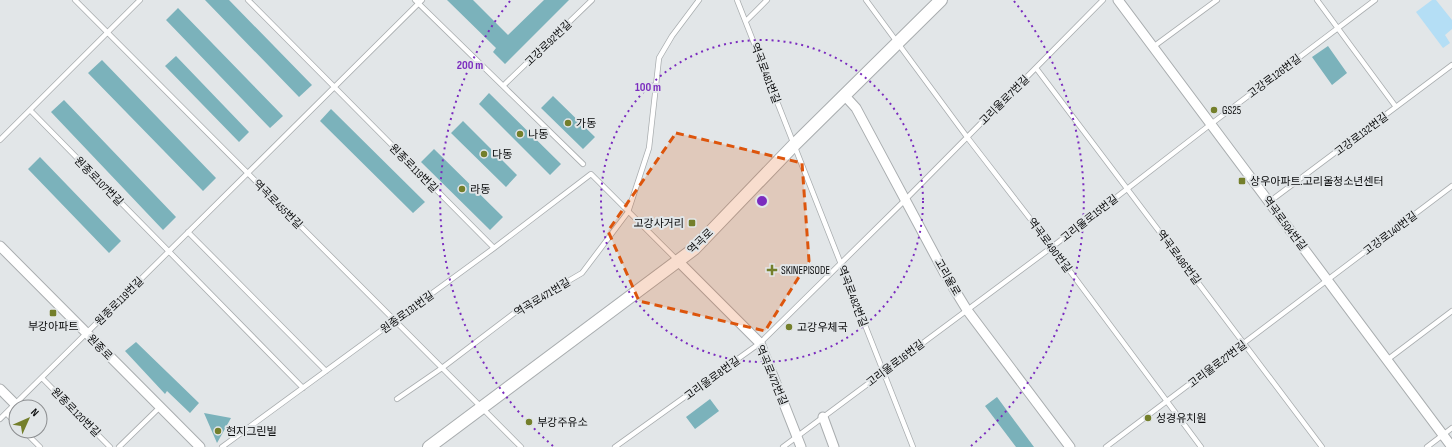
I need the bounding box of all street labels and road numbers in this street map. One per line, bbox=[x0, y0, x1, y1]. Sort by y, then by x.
street label: 고강로92번길 bbox=[522, 18, 574, 69]
street label: 역곡로481번길 bbox=[748, 41, 783, 105]
street label: 고강로126번길 bbox=[1245, 52, 1304, 101]
street label: 고리울로7번길 bbox=[977, 73, 1032, 128]
street label: 고강로132번길 bbox=[1332, 110, 1391, 159]
street label: 원종로119번길 bbox=[387, 141, 441, 195]
street label: 원종로107번길 bbox=[72, 154, 126, 208]
street label: 역곡로455번길 bbox=[250, 177, 305, 232]
street label: 고리울로15번길 bbox=[1058, 192, 1120, 245]
street label: 역곡로504번길 bbox=[1260, 194, 1309, 253]
street label: 고강로140번길 bbox=[1361, 209, 1420, 258]
street label: 역곡로490번길 bbox=[1025, 215, 1074, 275]
street label: 역곡로 bbox=[685, 226, 716, 257]
street label: 역곡로496번길 bbox=[1154, 227, 1203, 287]
street label: 고리울로 bbox=[932, 256, 963, 298]
street label: 역곡로482번길 bbox=[835, 264, 870, 329]
street label: 원종로119번길 bbox=[92, 274, 146, 328]
street label: 역곡로471번길 bbox=[512, 276, 573, 319]
street label: 원종로131번길 bbox=[378, 289, 437, 336]
street label: 원종로 bbox=[84, 332, 115, 363]
street label: 고리울로16번길 bbox=[864, 337, 927, 389]
street label: 고리울로27번길 bbox=[1186, 338, 1249, 391]
street label: 역곡로472번길 bbox=[753, 343, 790, 407]
street label: 고리울로8번길 bbox=[682, 354, 743, 403]
street label: 원종로120번길 bbox=[48, 385, 103, 440]

